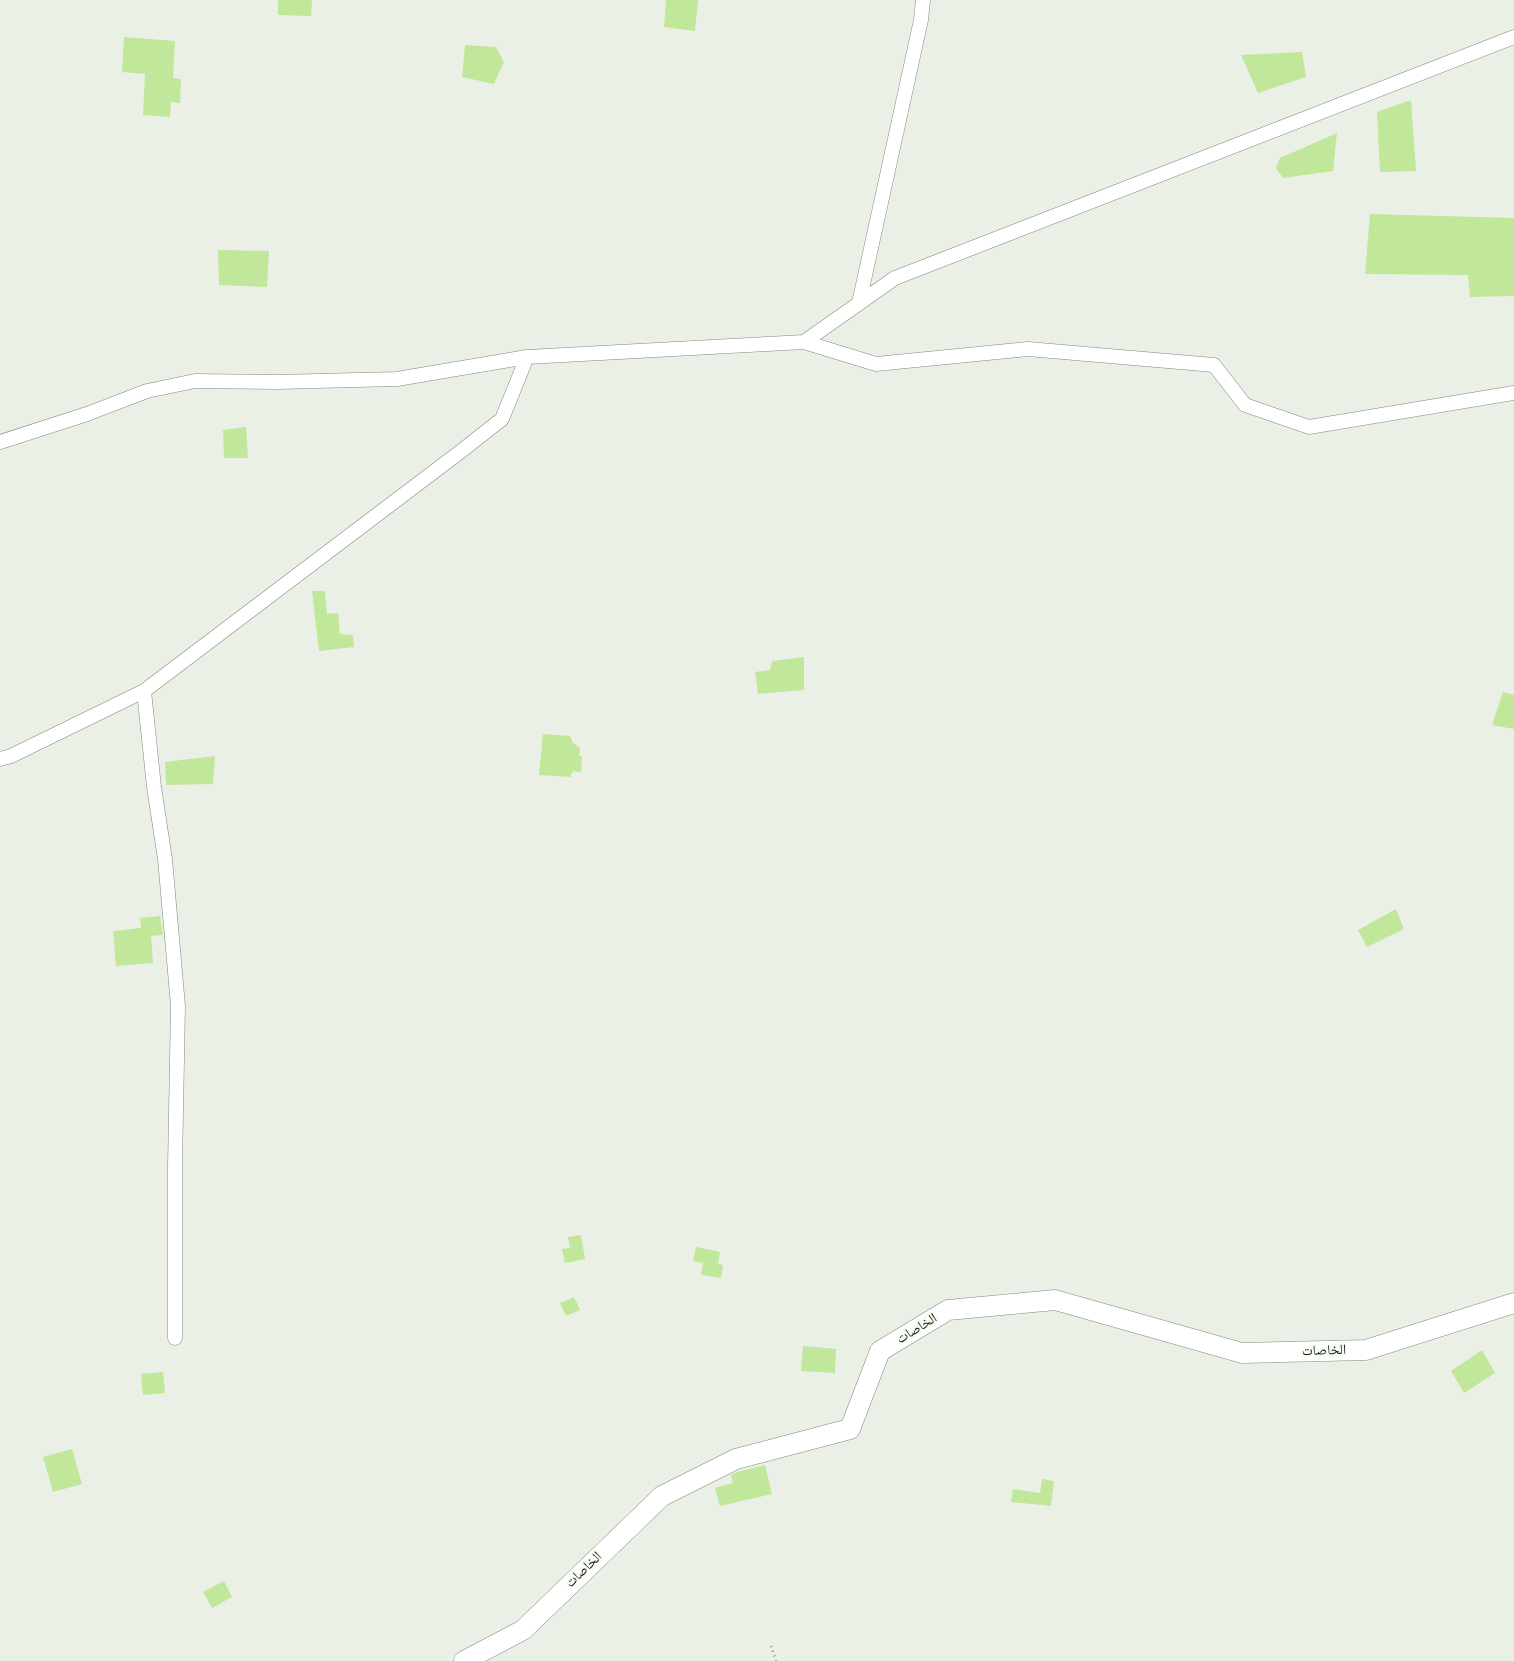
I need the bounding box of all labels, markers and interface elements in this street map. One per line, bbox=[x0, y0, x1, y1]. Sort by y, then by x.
street label: الخاصات bbox=[894, 1310, 940, 1348]
street label: الخاصات bbox=[1301, 1342, 1347, 1360]
street label: الخاصات bbox=[562, 1548, 606, 1592]

